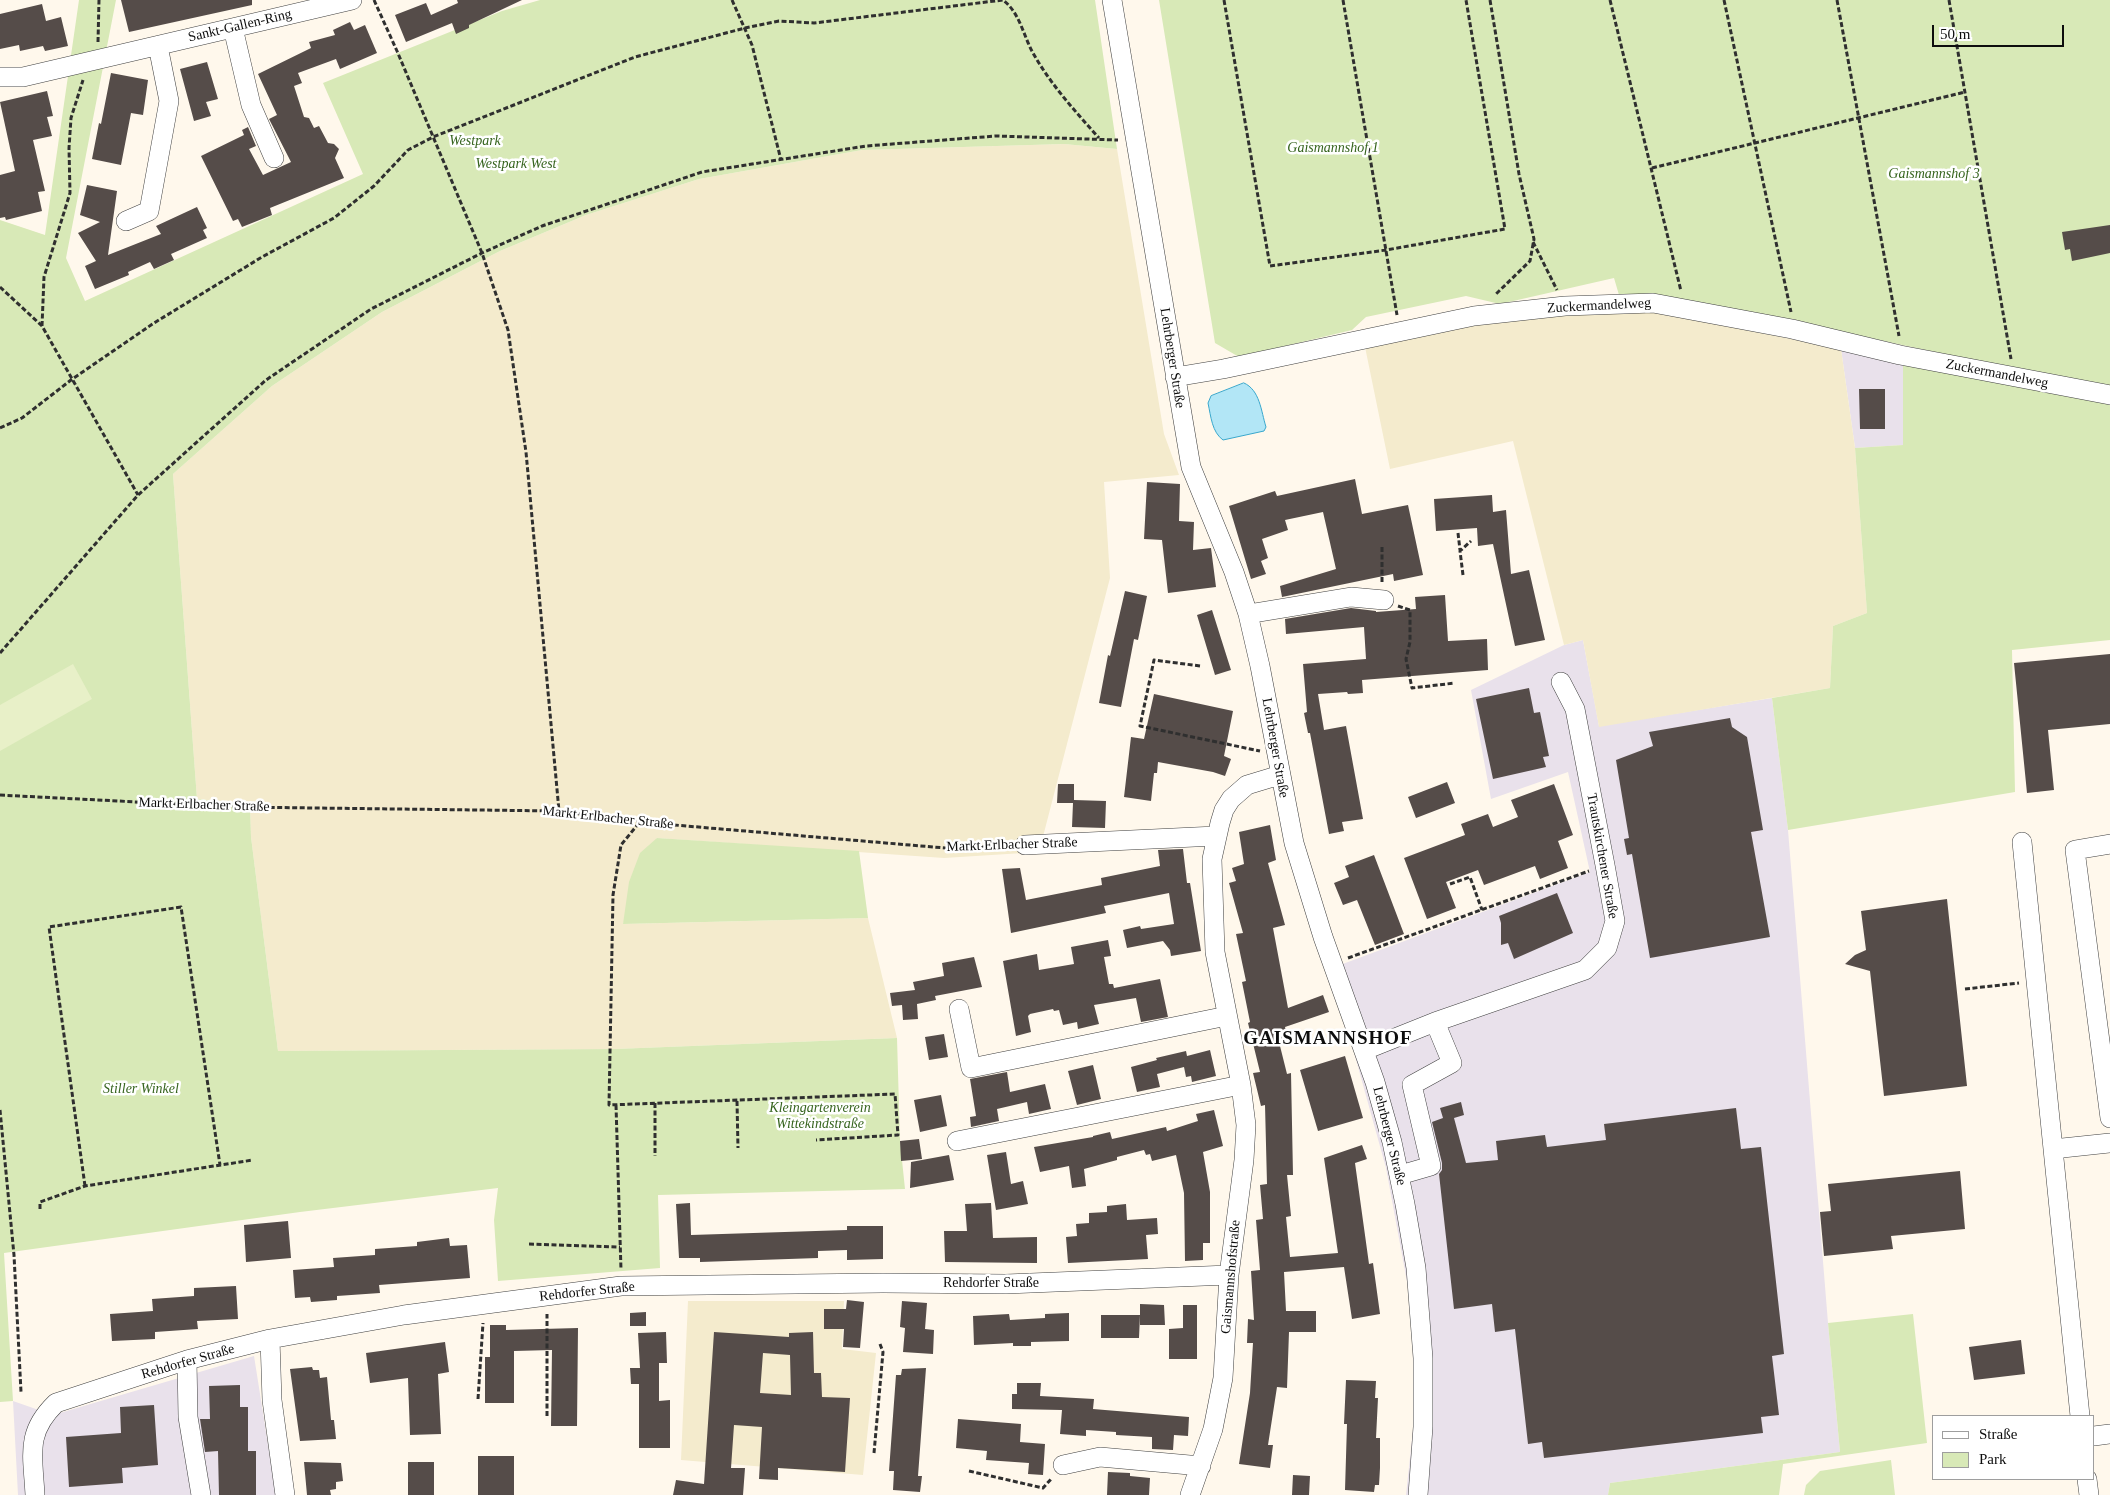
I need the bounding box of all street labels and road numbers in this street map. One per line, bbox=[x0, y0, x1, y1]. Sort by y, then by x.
street label: Sankt-Gallen-Ring bbox=[187, 6, 293, 46]
street label: Zuckermandelweg bbox=[1547, 295, 1651, 317]
street label: Lehrberger Straße bbox=[1156, 307, 1188, 409]
street label: Zuckermandelweg bbox=[1944, 356, 2050, 392]
street label: Lehrberger Straße bbox=[1258, 697, 1292, 799]
street label: Trautskirchener Straße bbox=[1583, 792, 1621, 920]
street label: Markt Erlbacher Straße bbox=[138, 794, 270, 816]
street label: Markt Erlbacher Straße bbox=[542, 803, 674, 833]
street label: Markt Erlbacher Straße bbox=[946, 834, 1078, 856]
street label: Lehrberger Straße bbox=[1369, 1085, 1409, 1187]
street label: Gaismannshofstraße bbox=[1218, 1219, 1244, 1335]
street label: Rehdorfer Straße bbox=[943, 1275, 1039, 1291]
street label: Rehdorfer Straße bbox=[538, 1279, 636, 1305]
street label: Rehdorfer Straße bbox=[140, 1341, 236, 1383]

